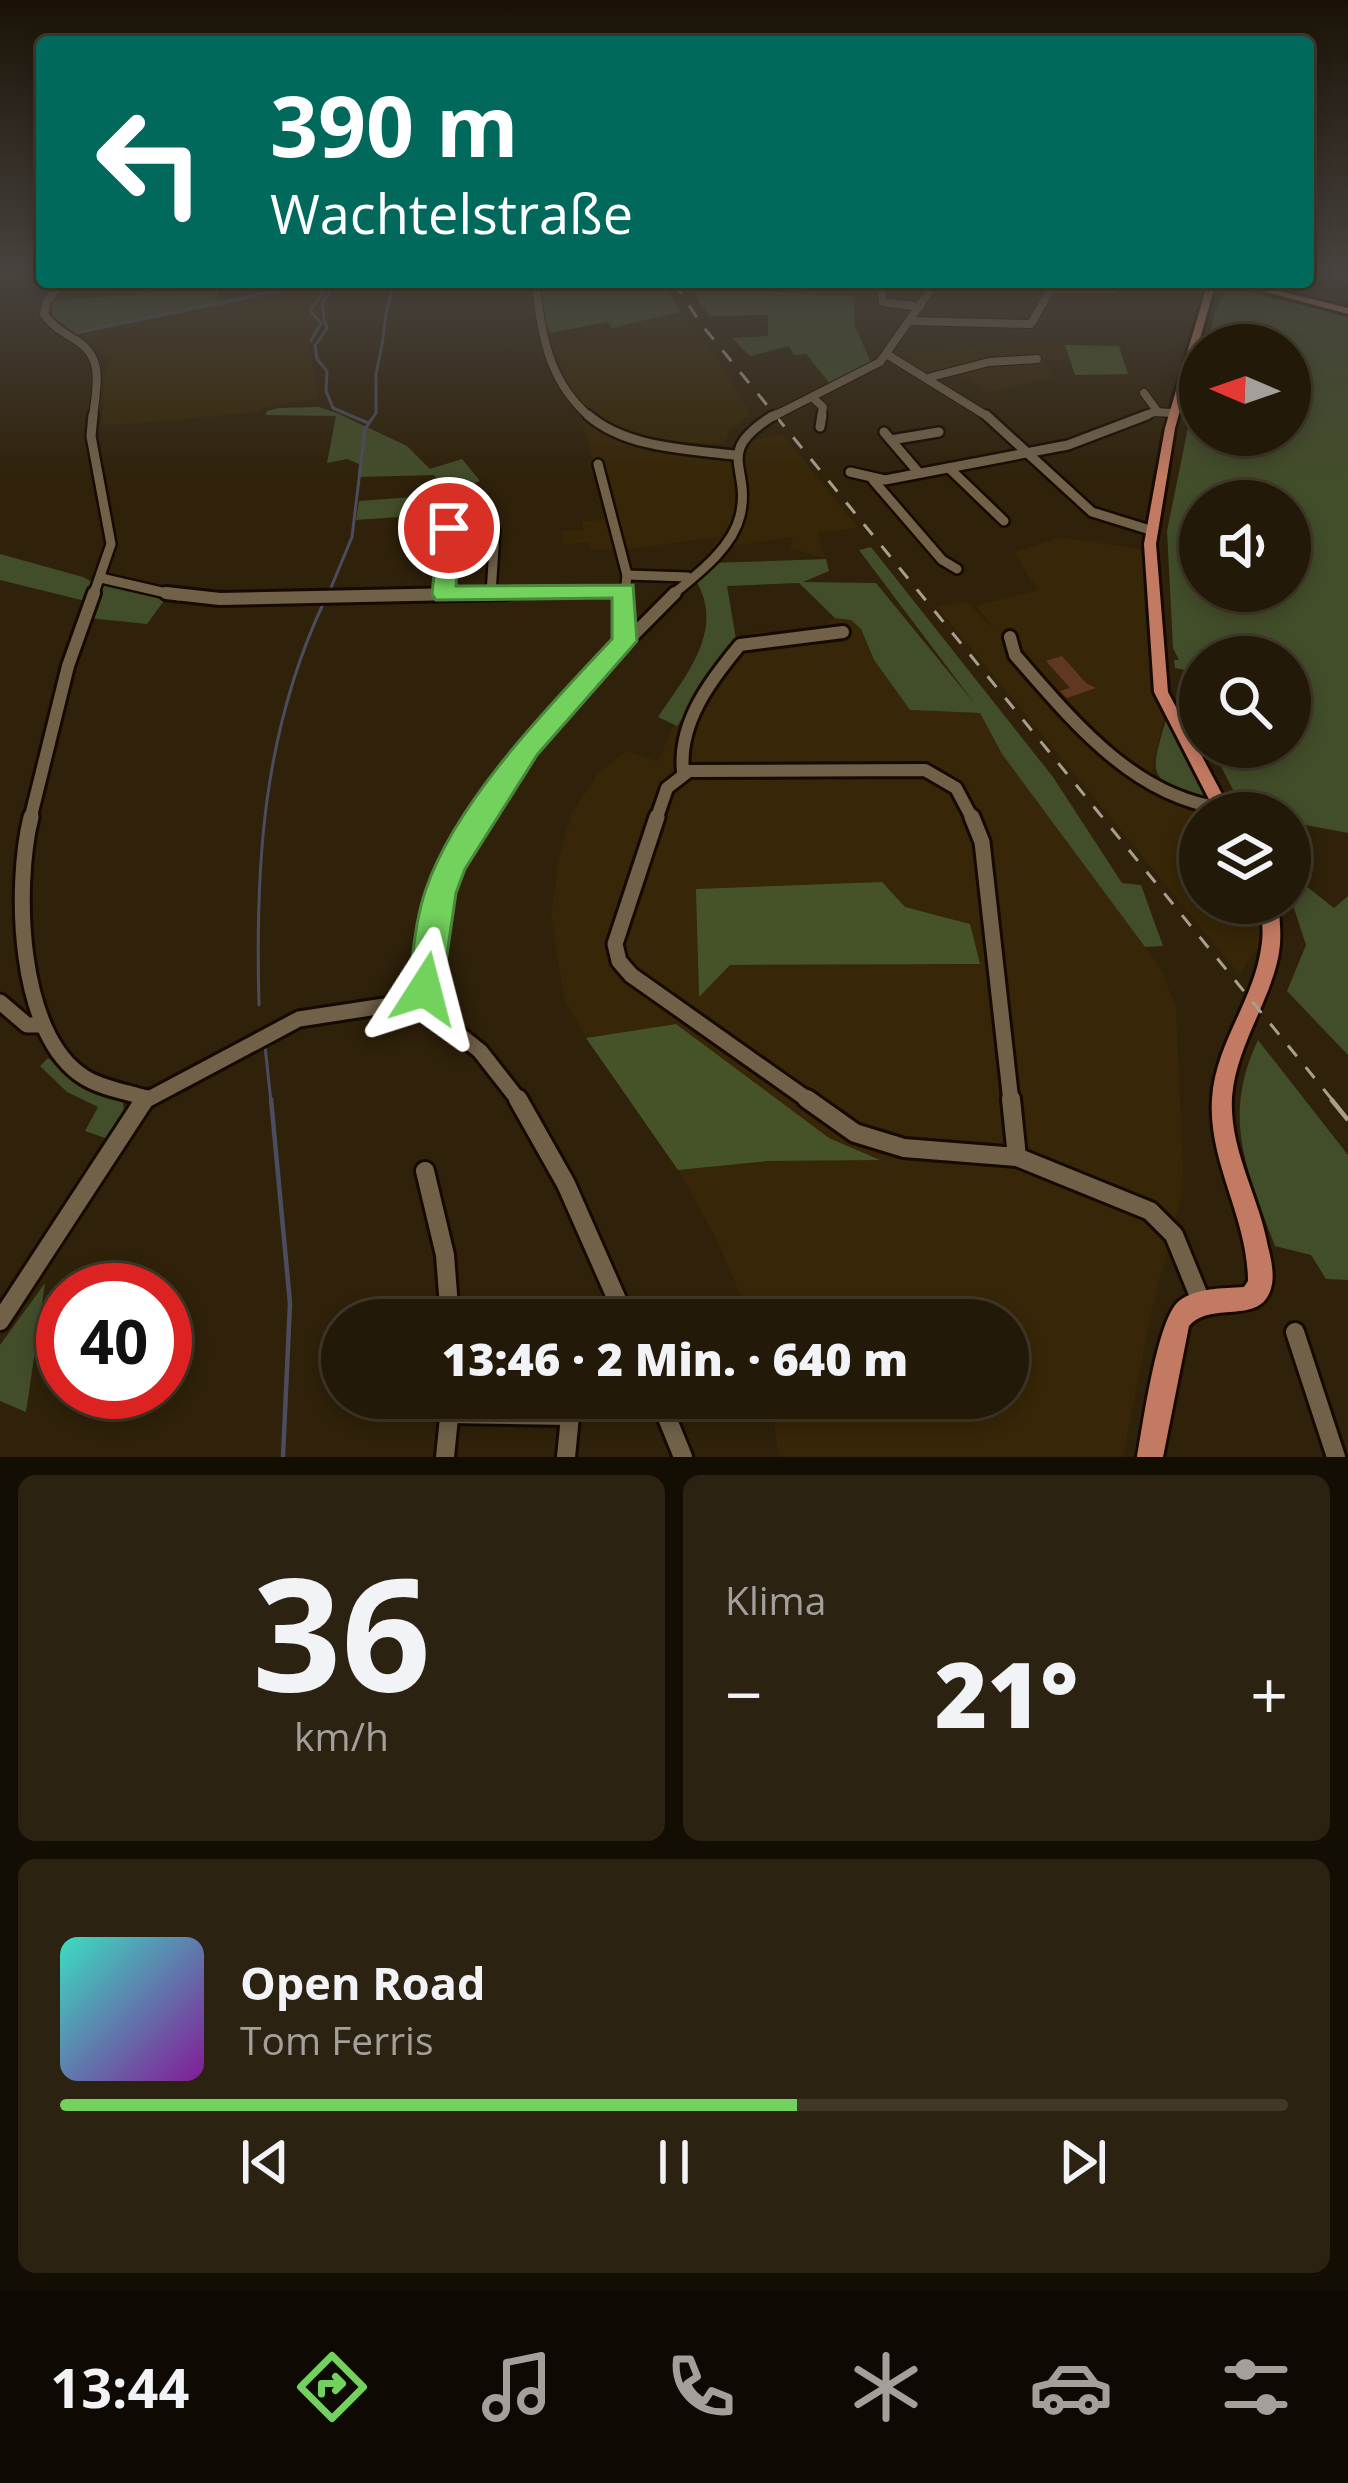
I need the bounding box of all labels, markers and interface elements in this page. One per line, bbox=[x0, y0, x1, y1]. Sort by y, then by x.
text: 390 m bbox=[270, 67, 518, 182]
icon: left bbox=[72, 84, 228, 240]
text: Wachtelstraße bbox=[270, 176, 633, 250]
north arrow bbox=[1179, 324, 1311, 456]
map controls bbox=[1179, 324, 1311, 924]
pin bbox=[398, 477, 500, 579]
button: sound bbox=[1179, 480, 1311, 612]
icon: arrive bbox=[416, 495, 482, 561]
button: search bbox=[1179, 636, 1311, 768]
button: layers bbox=[1179, 792, 1311, 924]
position arrow bbox=[362, 926, 488, 1052]
speed limit sign: 40 bbox=[36, 1263, 192, 1419]
text: 13:46 · 2 Min. · 640 m bbox=[442, 1328, 908, 1389]
text: 36 bbox=[252, 1524, 431, 1737]
text: Klima bbox=[725, 1573, 826, 1626]
text: 21° bbox=[935, 1632, 1078, 1754]
text: − bbox=[725, 1648, 763, 1738]
text: + bbox=[1250, 1648, 1288, 1738]
text: km/h bbox=[294, 1709, 389, 1762]
text: Open Road bbox=[240, 1952, 485, 2013]
text: Tom Ferris bbox=[240, 2013, 434, 2066]
icon: previous bbox=[232, 2129, 298, 2195]
icon: pause bbox=[641, 2129, 707, 2195]
icon: next bbox=[1050, 2129, 1116, 2195]
icon: directions bbox=[290, 2345, 374, 2429]
icon: music bbox=[475, 2345, 559, 2429]
icon: phone bbox=[659, 2345, 743, 2429]
icon: climate bbox=[844, 2345, 928, 2429]
icon: car bbox=[1029, 2345, 1113, 2429]
icon: filters bbox=[1214, 2345, 1298, 2429]
text: 13:44 bbox=[50, 2350, 189, 2424]

